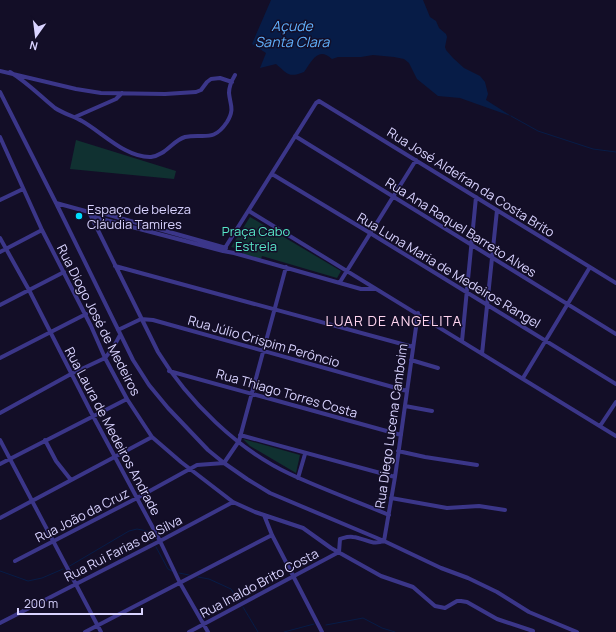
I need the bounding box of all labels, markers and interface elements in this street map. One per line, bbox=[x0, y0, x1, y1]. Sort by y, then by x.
north arrow bbox=[16, 16, 56, 56]
water label: Açude Santa Clara bbox=[255, 16, 330, 51]
text: N bbox=[28, 38, 39, 54]
street label: Rua José Aldefran da Costa Brito bbox=[384, 123, 558, 241]
street label: Rua Ana Raquel Barreto Alves bbox=[382, 173, 540, 281]
place label: Espaço de beleza Cláudia Tamires bbox=[87, 200, 191, 233]
street label: Rua Luna Maria de Medeiros Rangel bbox=[354, 208, 544, 332]
marker: Espaço de beleza Cláudia Tamires bbox=[74, 211, 84, 221]
park label: Praça Cabo Estrela bbox=[222, 222, 290, 255]
street label: Rua Diogo José de Medeiros bbox=[53, 241, 145, 399]
street label: Rua Júlio Crispim Perôncio bbox=[186, 311, 342, 371]
district label: LUAR DE ANGELITA bbox=[326, 311, 462, 330]
street label: Rua Diego Lucena Camboim bbox=[371, 342, 411, 510]
street label: Rua Laura de Medeiros Andrade bbox=[61, 344, 165, 519]
street label: Rua Thiago Torres Costa bbox=[214, 364, 360, 422]
street label: Rua João da Cruz bbox=[32, 484, 132, 546]
street label: Rua Rui Farias da Silva bbox=[61, 510, 185, 586]
street label: Rua Inaldo Brito Costa bbox=[197, 544, 321, 622]
scale bar bbox=[18, 590, 142, 616]
text: 200 m bbox=[24, 595, 58, 612]

